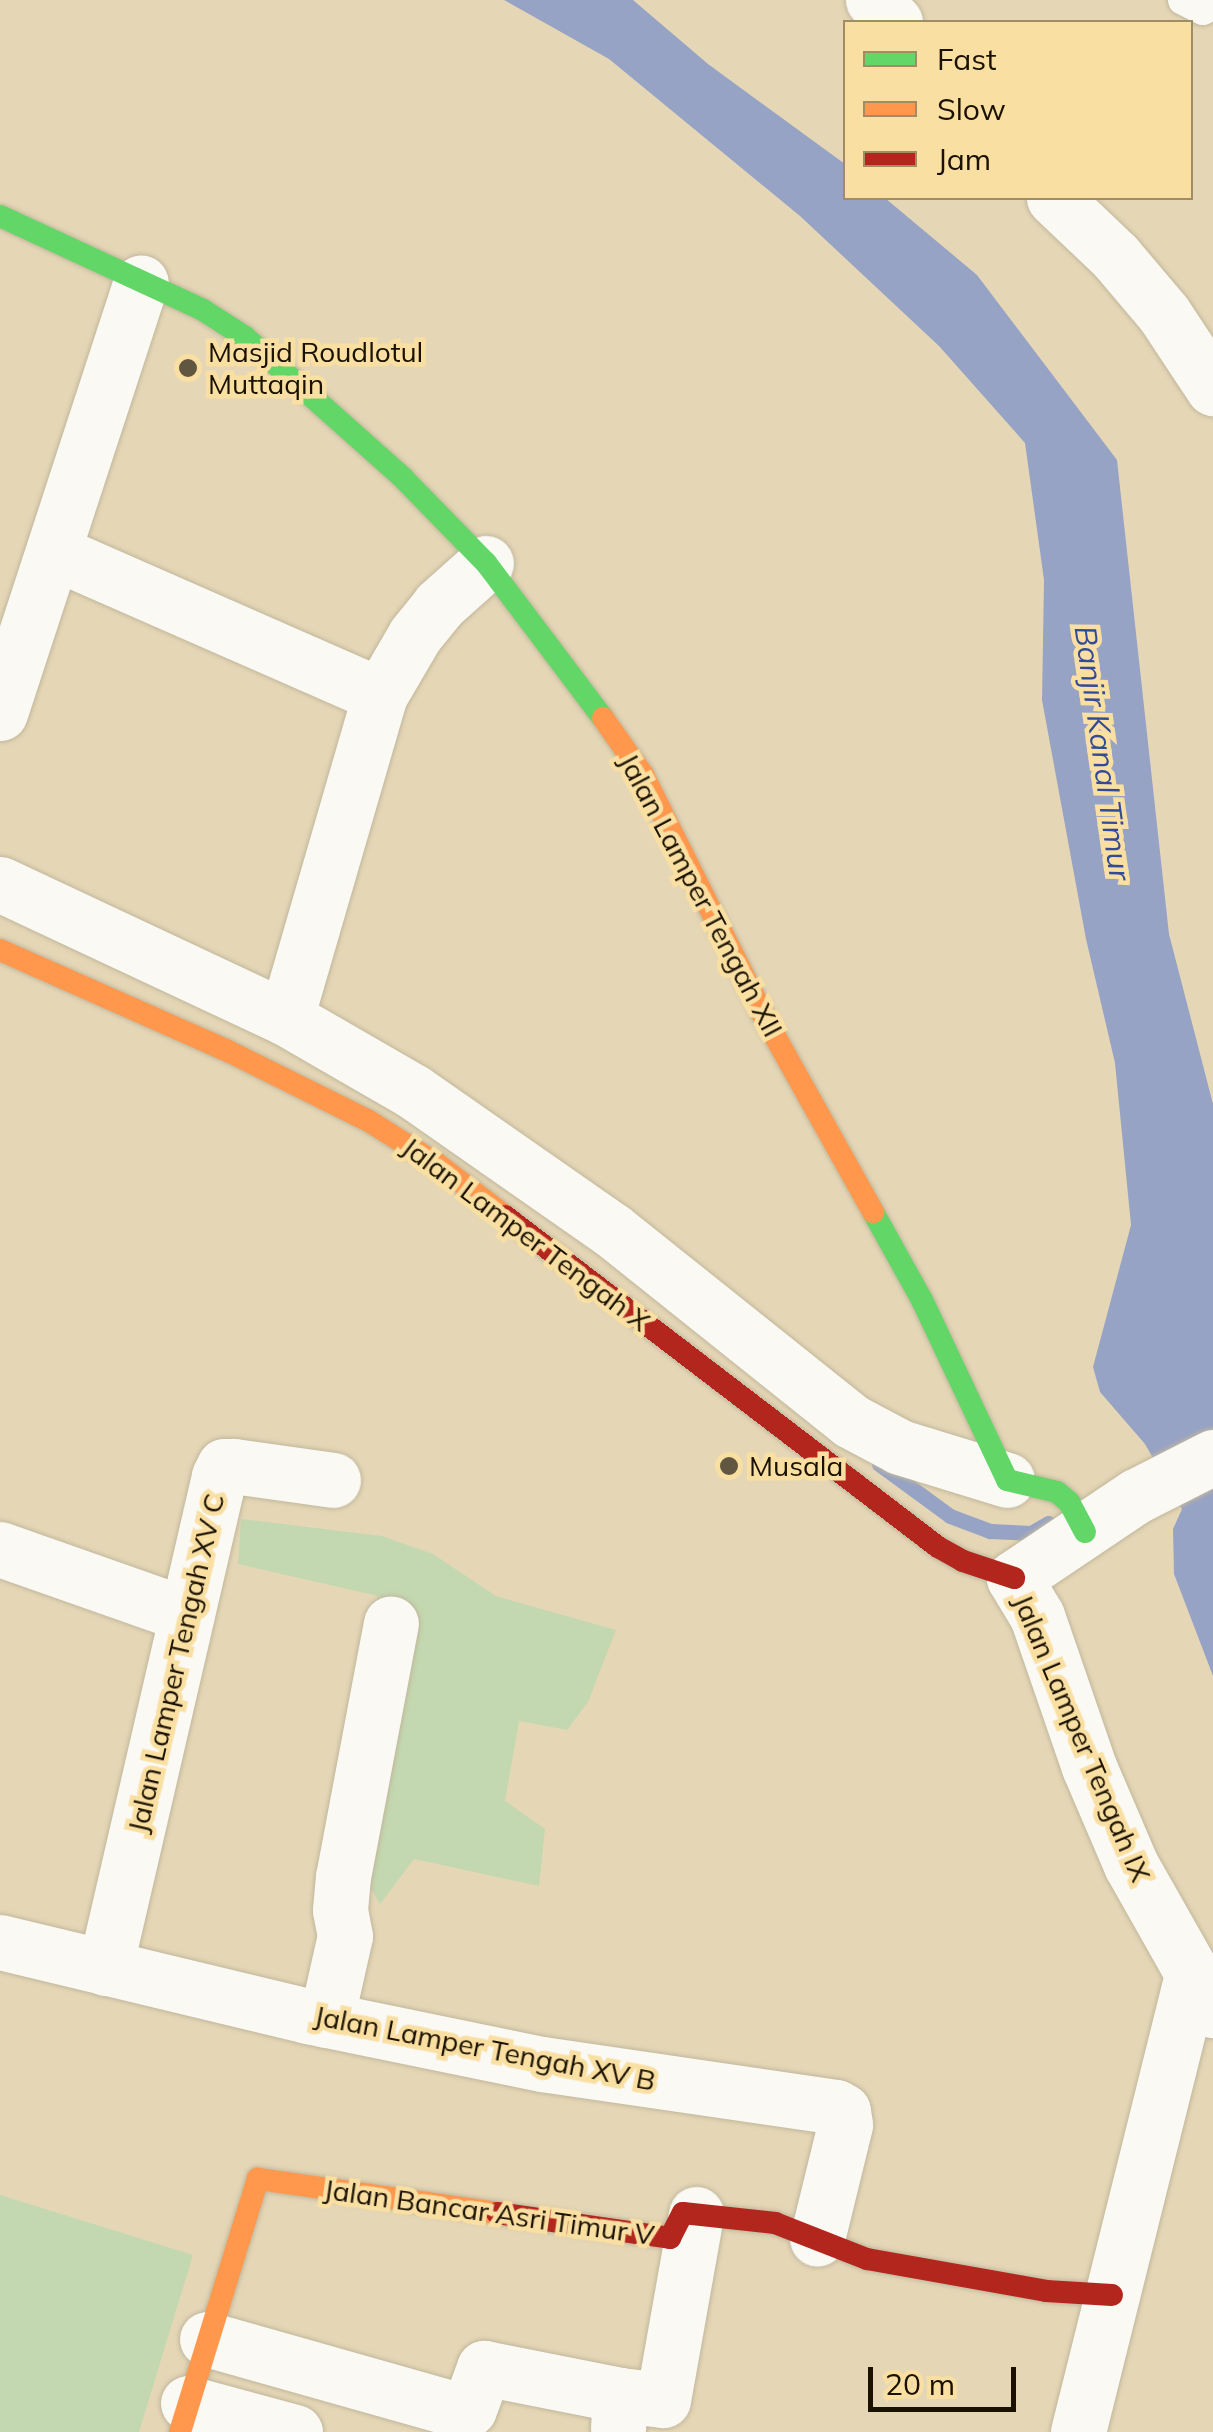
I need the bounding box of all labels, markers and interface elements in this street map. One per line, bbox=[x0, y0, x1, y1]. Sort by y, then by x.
legend bbox=[843, 20, 1193, 200]
text: Fast bbox=[937, 40, 997, 78]
text: Slow bbox=[937, 90, 1006, 128]
text: Jam bbox=[937, 140, 991, 178]
place label: Masjid Roudlotul Muttaqin bbox=[208, 335, 423, 401]
marker: Masjid Roudlotul Muttaqin bbox=[177, 357, 199, 379]
water label: Banjir Kanal Timur bbox=[1067, 624, 1139, 882]
street label: Jalan Lamper Tengah XII bbox=[612, 748, 790, 1042]
street label: Jalan Lamper Tengah X bbox=[396, 1130, 656, 1338]
place label: Musala bbox=[749, 1449, 843, 1483]
marker: Musala bbox=[718, 1455, 740, 1477]
street label: Jalan Lamper Tengah XV C bbox=[121, 1490, 231, 1836]
street label: Jalan Lamper Tengah IX bbox=[1006, 1589, 1158, 1887]
street label: Jalan Lamper Tengah XV B bbox=[312, 1998, 658, 2098]
street label: Jalan Bancar Asri Timur V bbox=[322, 2172, 656, 2252]
scale bar bbox=[873, 2347, 1020, 2409]
text: 20 m bbox=[885, 2365, 955, 2403]

